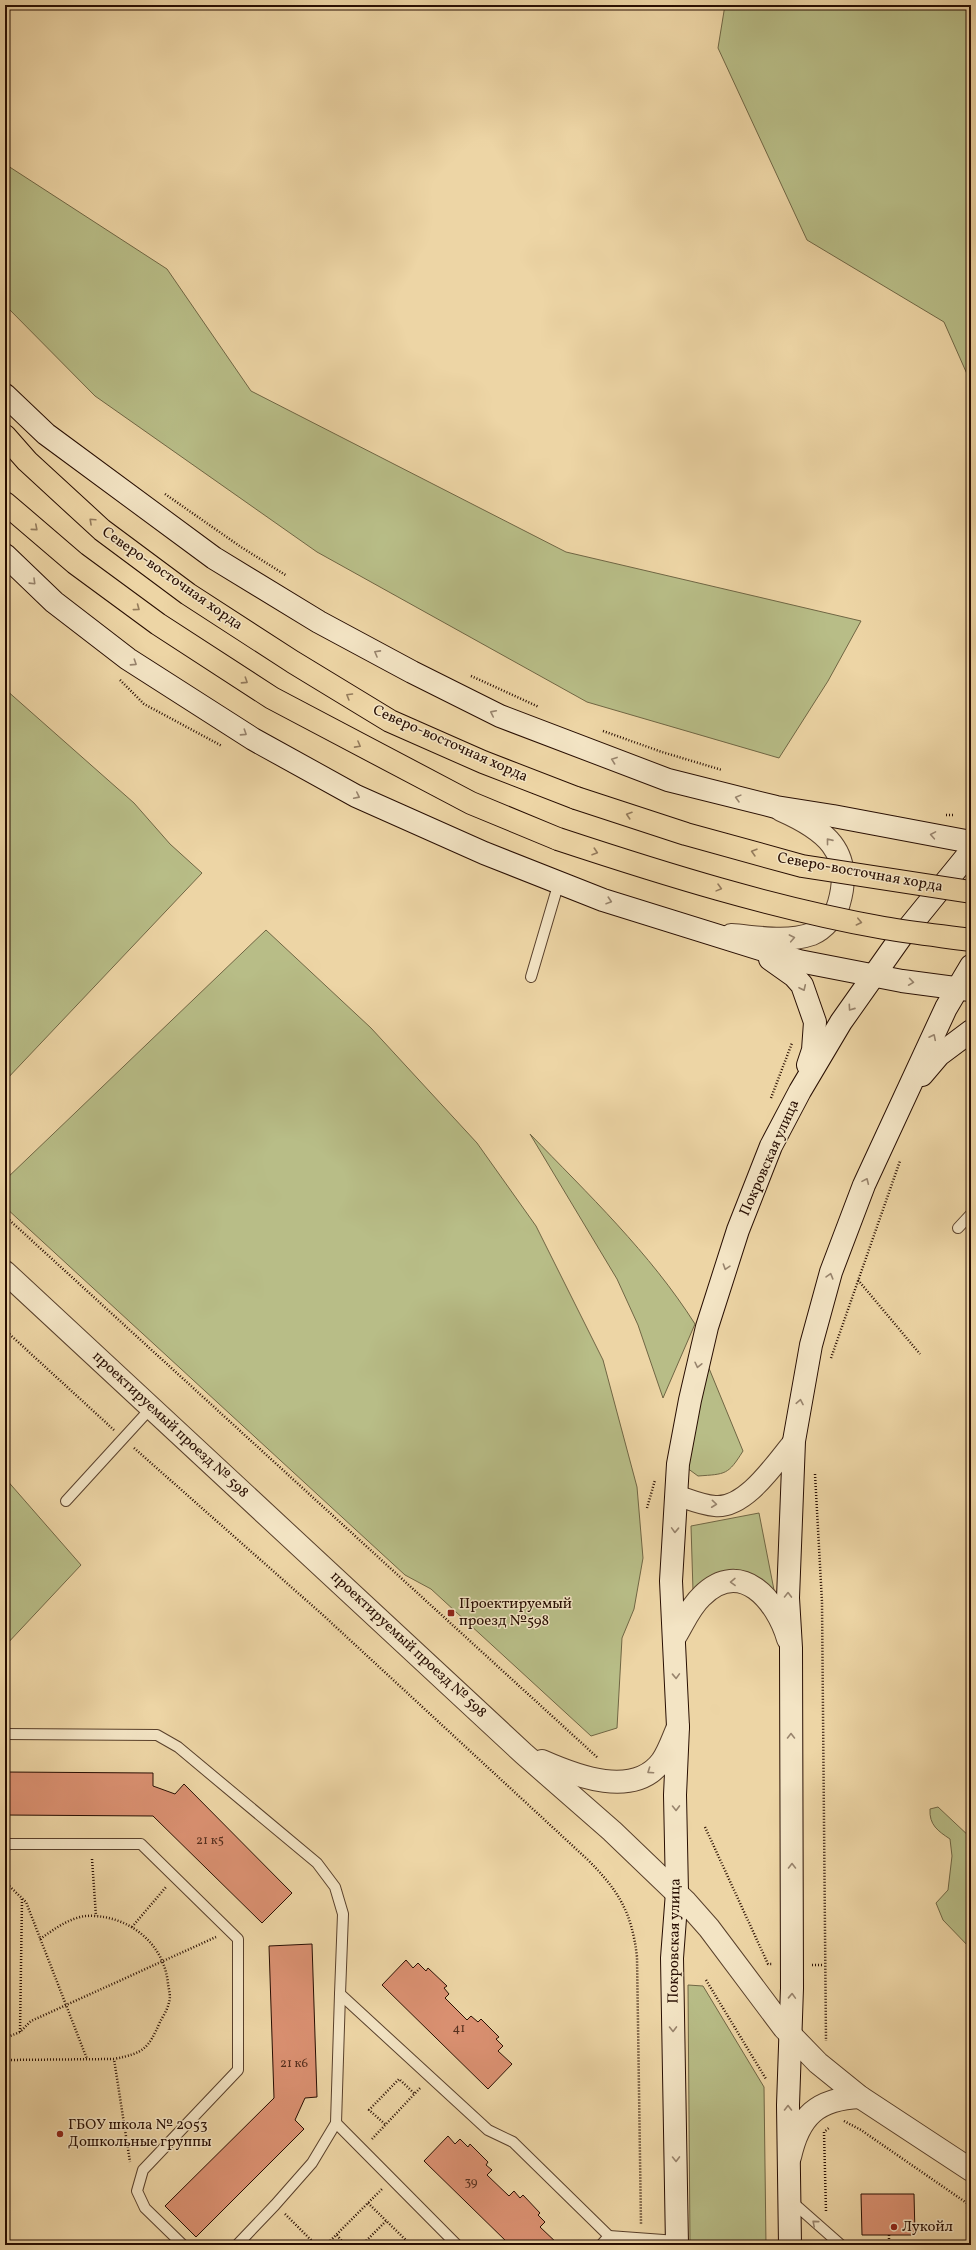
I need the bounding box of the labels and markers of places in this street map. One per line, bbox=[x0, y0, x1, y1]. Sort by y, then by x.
place label: Проектируемый проезд №598 bbox=[459, 1594, 572, 1632]
marker: Проектируемый проезд №598 bbox=[446, 1608, 456, 1618]
place label: ГБОУ школа № 2053 Дошкольные группы bbox=[68, 2115, 212, 2153]
marker: ГБОУ школа № 2053 Дошкольные группы bbox=[55, 2129, 65, 2139]
place label: Лукойл bbox=[902, 2217, 953, 2238]
marker: Лукойл bbox=[889, 2222, 899, 2232]

